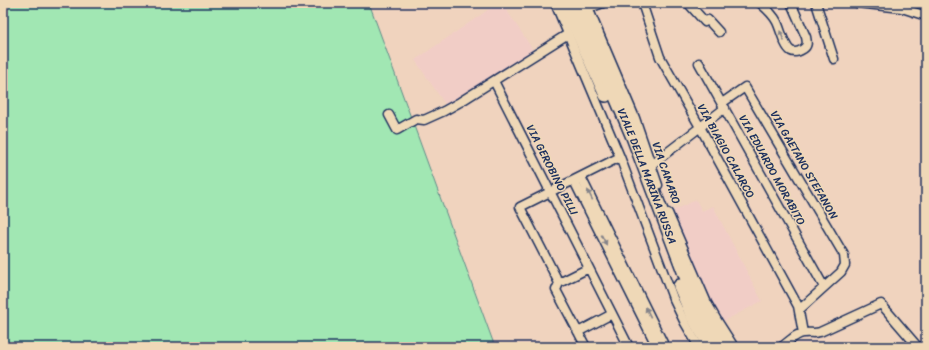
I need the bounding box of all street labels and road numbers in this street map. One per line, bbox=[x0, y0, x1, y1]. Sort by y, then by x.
street label: VIA BIAGIO CALARCO bbox=[692, 100, 760, 202]
street label: VIALE DELLA MARINA RUSSA bbox=[612, 105, 682, 247]
street label: VIA GAETANO STEFANON bbox=[765, 107, 843, 223]
street label: VIA EDUARDO MORABITO bbox=[734, 111, 810, 229]
street label: VIA GEROBINO PILLI bbox=[521, 121, 583, 219]
street label: VIA CAMARO bbox=[646, 139, 686, 207]

